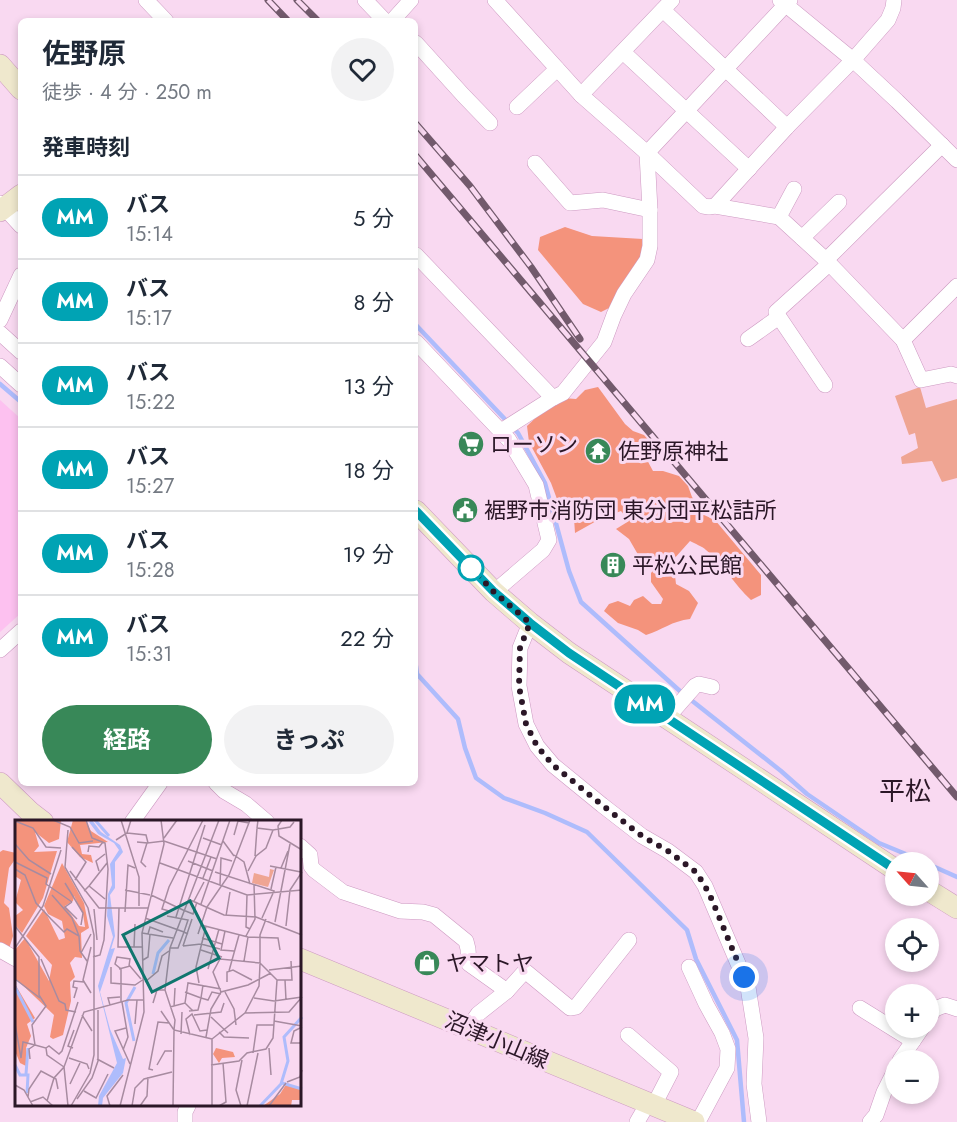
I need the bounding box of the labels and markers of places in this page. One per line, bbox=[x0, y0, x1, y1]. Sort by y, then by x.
place label: ローソン bbox=[490, 428, 578, 460]
supermarket icon: ローソン bbox=[456, 429, 486, 459]
place label: 佐野原神社 bbox=[618, 435, 728, 467]
temple icon: 佐野原神社 bbox=[583, 436, 613, 466]
place label: 裾野市消防団 東分団平松詰所 bbox=[484, 494, 777, 526]
public building icon: 裾野市消防団 東分団平松詰所 bbox=[450, 495, 480, 525]
place label: 平松公民館 bbox=[632, 549, 742, 581]
building icon: 平松公民館 bbox=[598, 550, 628, 580]
unlabelled marker bbox=[458, 555, 484, 581]
place label: ヤマトヤ bbox=[446, 947, 534, 979]
shop icon: ヤマトヤ bbox=[412, 948, 442, 978]

